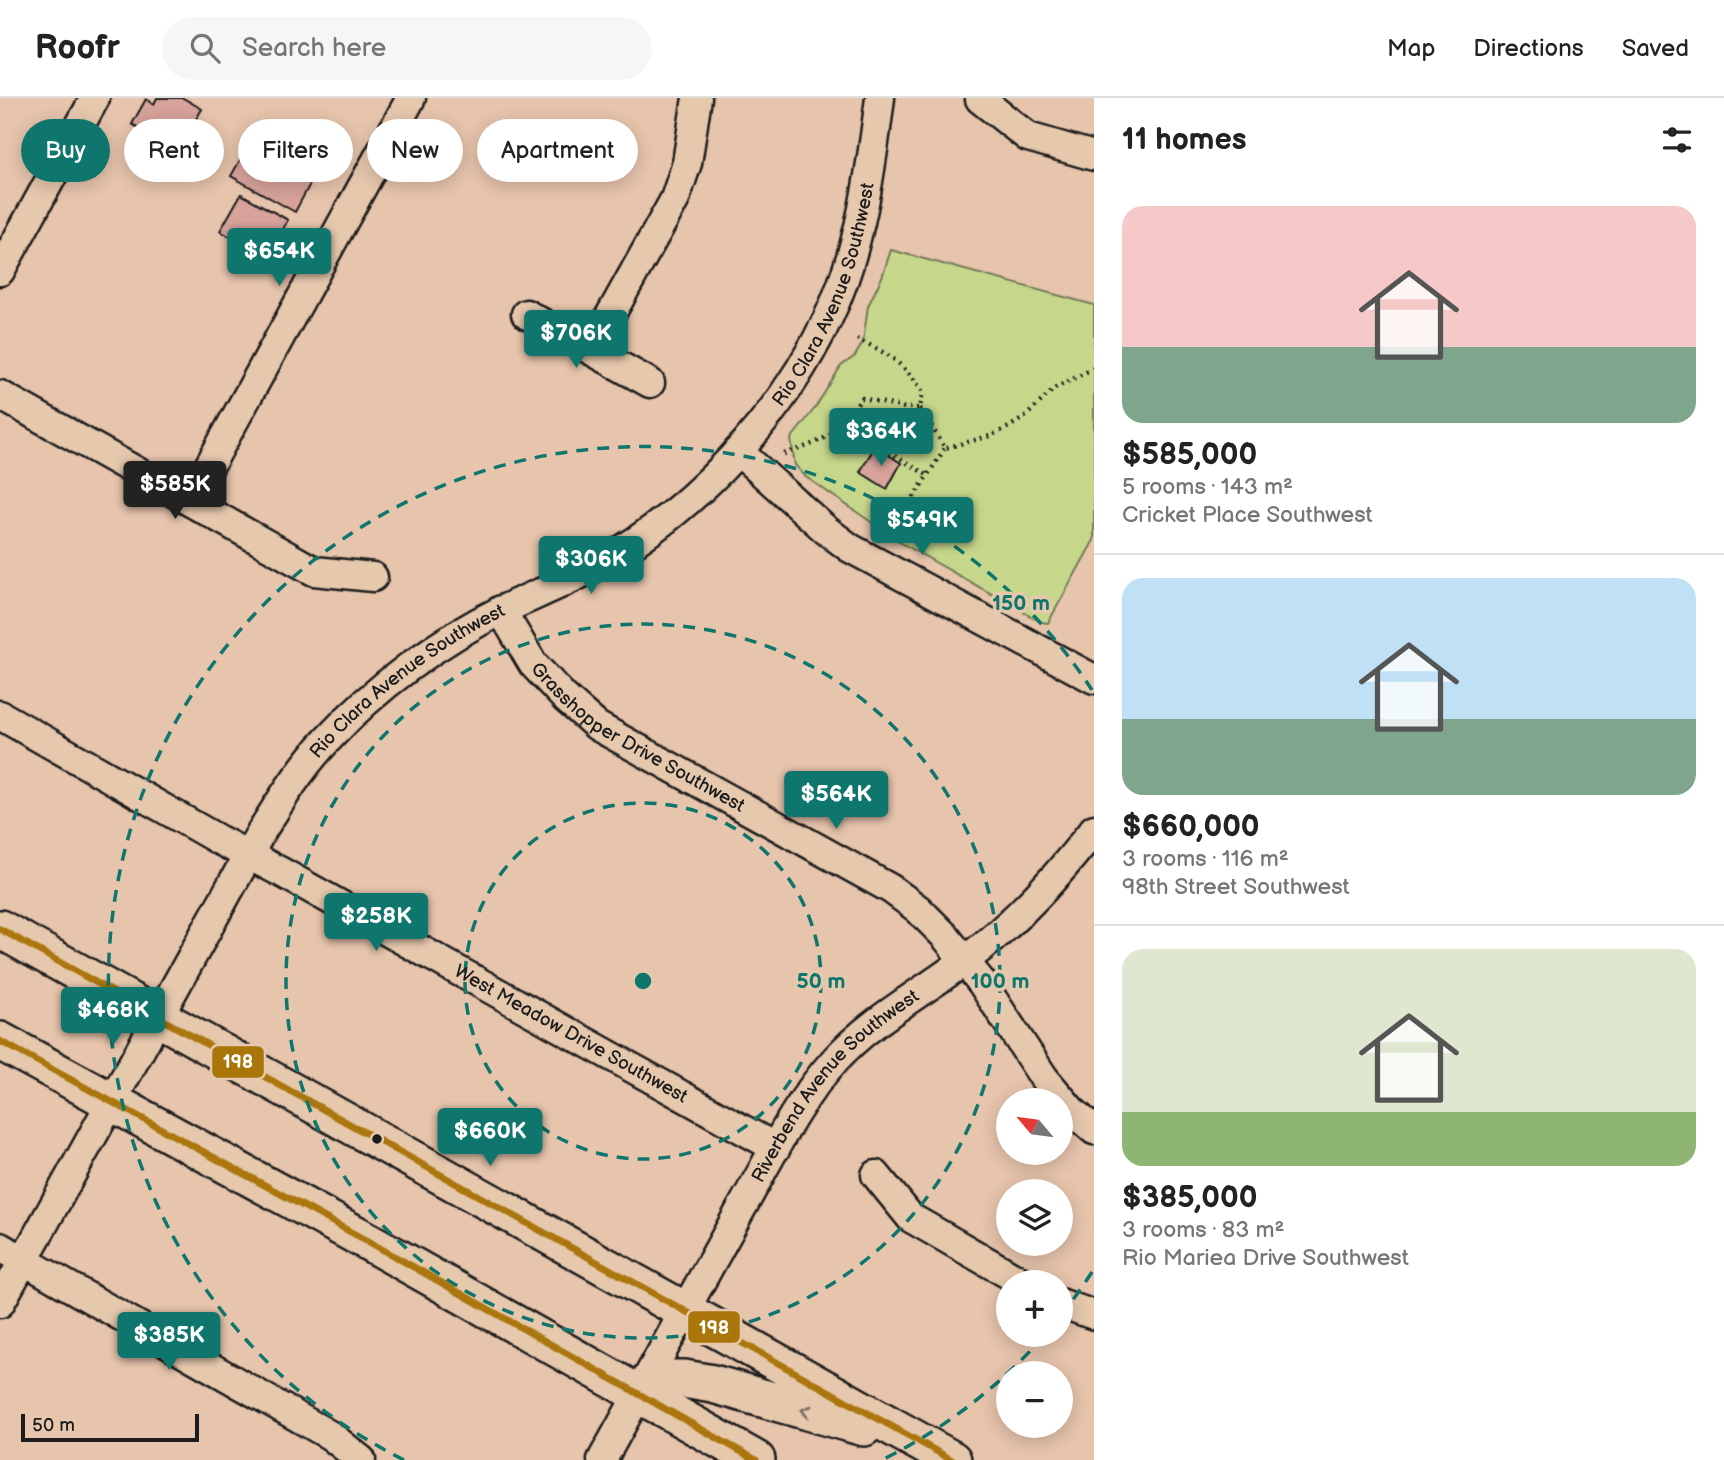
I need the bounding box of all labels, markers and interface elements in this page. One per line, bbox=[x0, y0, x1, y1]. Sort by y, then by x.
search box bbox=[162, 17, 652, 80]
text: Roofr bbox=[35, 28, 120, 68]
icon: search bbox=[186, 29, 224, 67]
text: Search here bbox=[242, 33, 386, 64]
text: Map bbox=[1387, 34, 1435, 63]
text: Directions bbox=[1473, 34, 1584, 63]
text: Saved bbox=[1622, 34, 1689, 63]
chip: Buy bbox=[21, 119, 110, 182]
chip: Rent bbox=[124, 119, 224, 182]
chip: Filters bbox=[238, 119, 353, 182]
chip: New bbox=[367, 119, 463, 182]
chip: Apartment bbox=[477, 119, 638, 182]
icon: filters bbox=[1658, 121, 1696, 159]
text: 11 homes bbox=[1122, 122, 1246, 158]
street label: Rio Clara Avenue Southwest bbox=[767, 181, 879, 411]
pin: $654K bbox=[230, 228, 328, 288]
text: $654K bbox=[243, 237, 315, 265]
icon: home bbox=[1346, 252, 1472, 378]
pin: $706K bbox=[527, 310, 625, 370]
text: $706K bbox=[540, 319, 612, 347]
pin: $364K bbox=[832, 408, 930, 468]
text: $364K bbox=[845, 417, 917, 445]
text: $585,000 bbox=[1122, 437, 1257, 473]
pin: $585K bbox=[126, 462, 224, 521]
text: $585K bbox=[139, 470, 211, 498]
text: 5 rooms · 143 m² bbox=[1122, 473, 1293, 501]
pin: $549K bbox=[873, 498, 971, 557]
text: Cricket Place Southwest bbox=[1122, 501, 1373, 529]
text: $549K bbox=[886, 506, 958, 534]
pin: $306K bbox=[542, 536, 640, 596]
text: $306K bbox=[555, 545, 627, 573]
text: 150 m bbox=[992, 591, 1050, 616]
street label: Rio Clara Avenue Southwest bbox=[305, 599, 509, 763]
icon: home bbox=[1346, 624, 1472, 750]
street label: Grasshopper Drive Southwest bbox=[526, 658, 749, 817]
pin: $564K bbox=[787, 772, 885, 831]
text: $564K bbox=[800, 780, 872, 808]
text: $660,000 bbox=[1122, 809, 1260, 845]
text: 3 rooms · 116 m² bbox=[1122, 845, 1289, 873]
text: 98th Street Southwest bbox=[1122, 873, 1350, 901]
pin: $258K bbox=[327, 894, 425, 953]
text: $258K bbox=[340, 902, 412, 930]
street label: West Meadow Drive Southwest bbox=[450, 960, 692, 1108]
centre of rings bbox=[631, 969, 655, 993]
text: 50 m bbox=[797, 969, 845, 994]
text: 100 m bbox=[971, 969, 1029, 994]
street label: Riverbend Avenue Southwest bbox=[747, 984, 923, 1186]
pin: $468K bbox=[64, 988, 162, 1047]
icon: home bbox=[1346, 995, 1472, 1121]
text: $468K bbox=[77, 996, 149, 1024]
line badge: 198 bbox=[211, 1045, 265, 1079]
text: 198 bbox=[223, 1051, 253, 1074]
north arrow bbox=[996, 1088, 1073, 1166]
map controls bbox=[996, 1088, 1073, 1438]
pin: $660K bbox=[441, 1108, 539, 1168]
text: $660K bbox=[453, 1117, 527, 1145]
unlabelled marker bbox=[370, 1132, 384, 1146]
button: layers bbox=[996, 1179, 1073, 1256]
text: $385,000 bbox=[1122, 1180, 1257, 1216]
text: 3 rooms · 83 m² bbox=[1122, 1216, 1284, 1244]
text: Rio Mariea Drive Southwest bbox=[1122, 1244, 1409, 1272]
button: + bbox=[996, 1270, 1073, 1347]
line badge: 198 bbox=[687, 1310, 741, 1344]
pin: $385K bbox=[120, 1312, 218, 1372]
text: 198 bbox=[699, 1317, 729, 1340]
text: $385K bbox=[133, 1321, 205, 1349]
button: − bbox=[996, 1361, 1073, 1438]
one-way arrow bbox=[801, 1404, 813, 1419]
scale bar bbox=[21, 1411, 200, 1443]
text: 50 m bbox=[32, 1414, 75, 1437]

